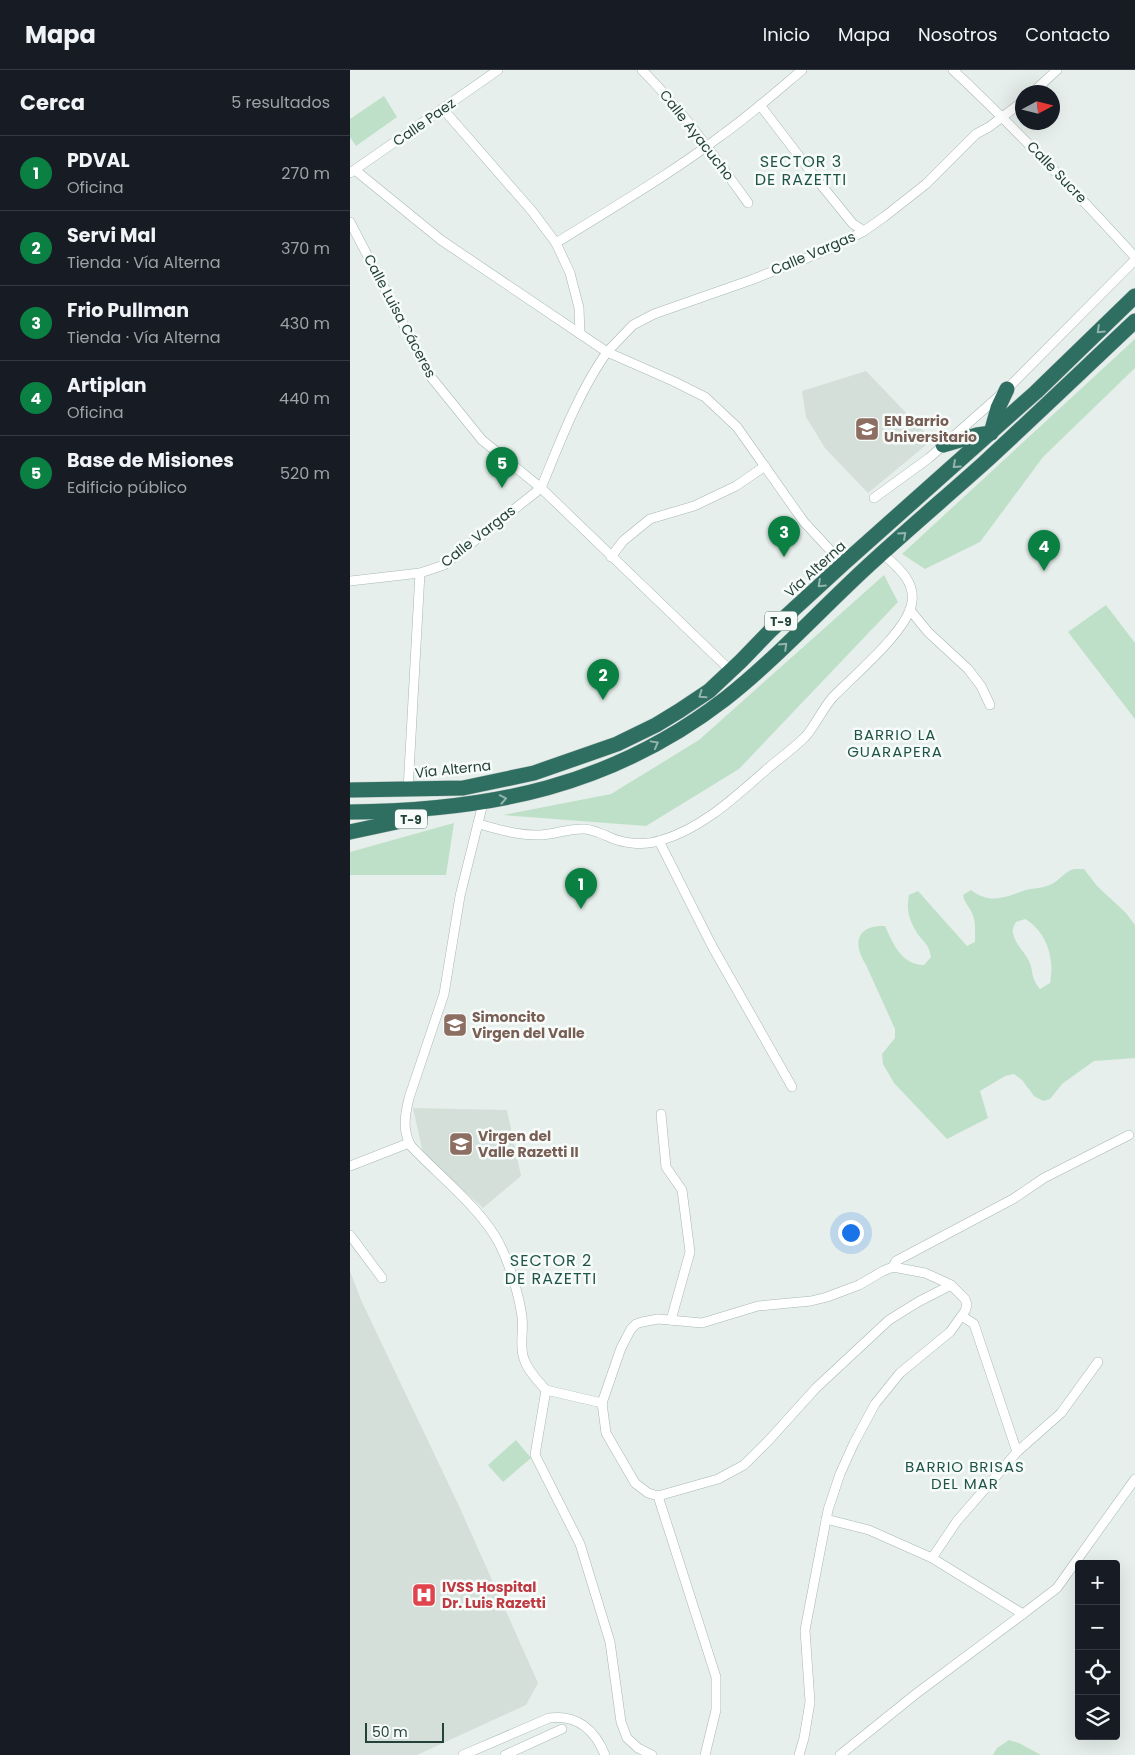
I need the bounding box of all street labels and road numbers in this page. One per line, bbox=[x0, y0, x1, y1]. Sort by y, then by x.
street label: Calle Ayacucho bbox=[655, 85, 739, 185]
street label: Calle Paez bbox=[389, 93, 459, 151]
street label: Calle Sucre bbox=[1022, 137, 1092, 208]
street label: Calle Vargas bbox=[768, 226, 858, 280]
street label: Calle Luisa Cáceres bbox=[359, 251, 441, 381]
street label: Calle Vargas bbox=[436, 500, 520, 572]
street label: Vía Alterna bbox=[780, 536, 850, 602]
road number: T-9 bbox=[765, 612, 797, 630]
street label: Vía Alterna bbox=[414, 755, 492, 783]
road number: T-9 bbox=[395, 810, 427, 829]

